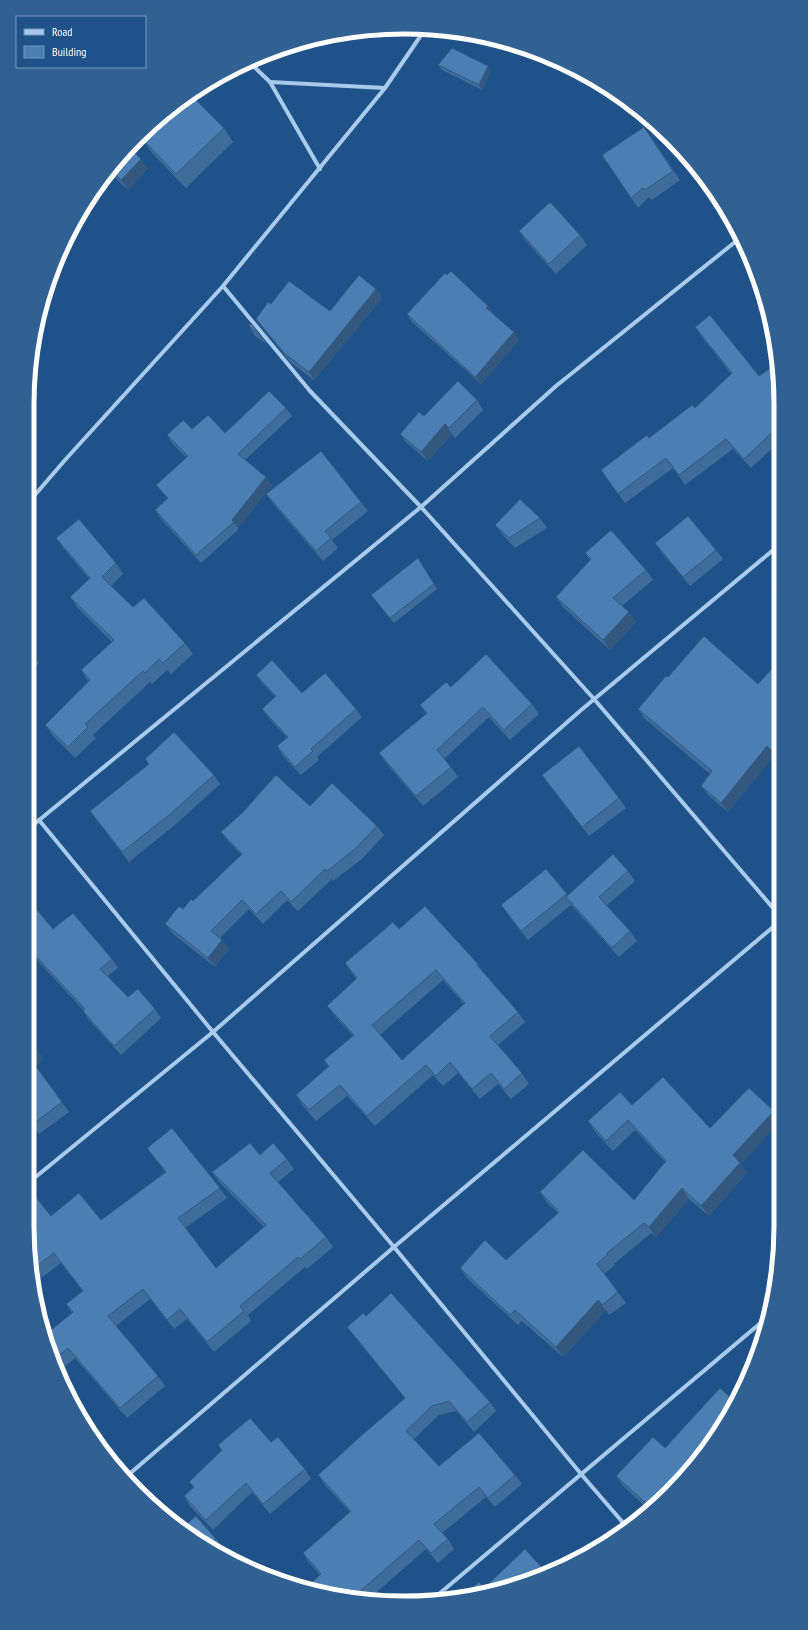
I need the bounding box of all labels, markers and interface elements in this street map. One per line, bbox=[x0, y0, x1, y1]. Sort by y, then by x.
legend bbox=[16, 16, 146, 68]
text: Road bbox=[52, 24, 72, 39]
text: Building bbox=[52, 44, 87, 59]

